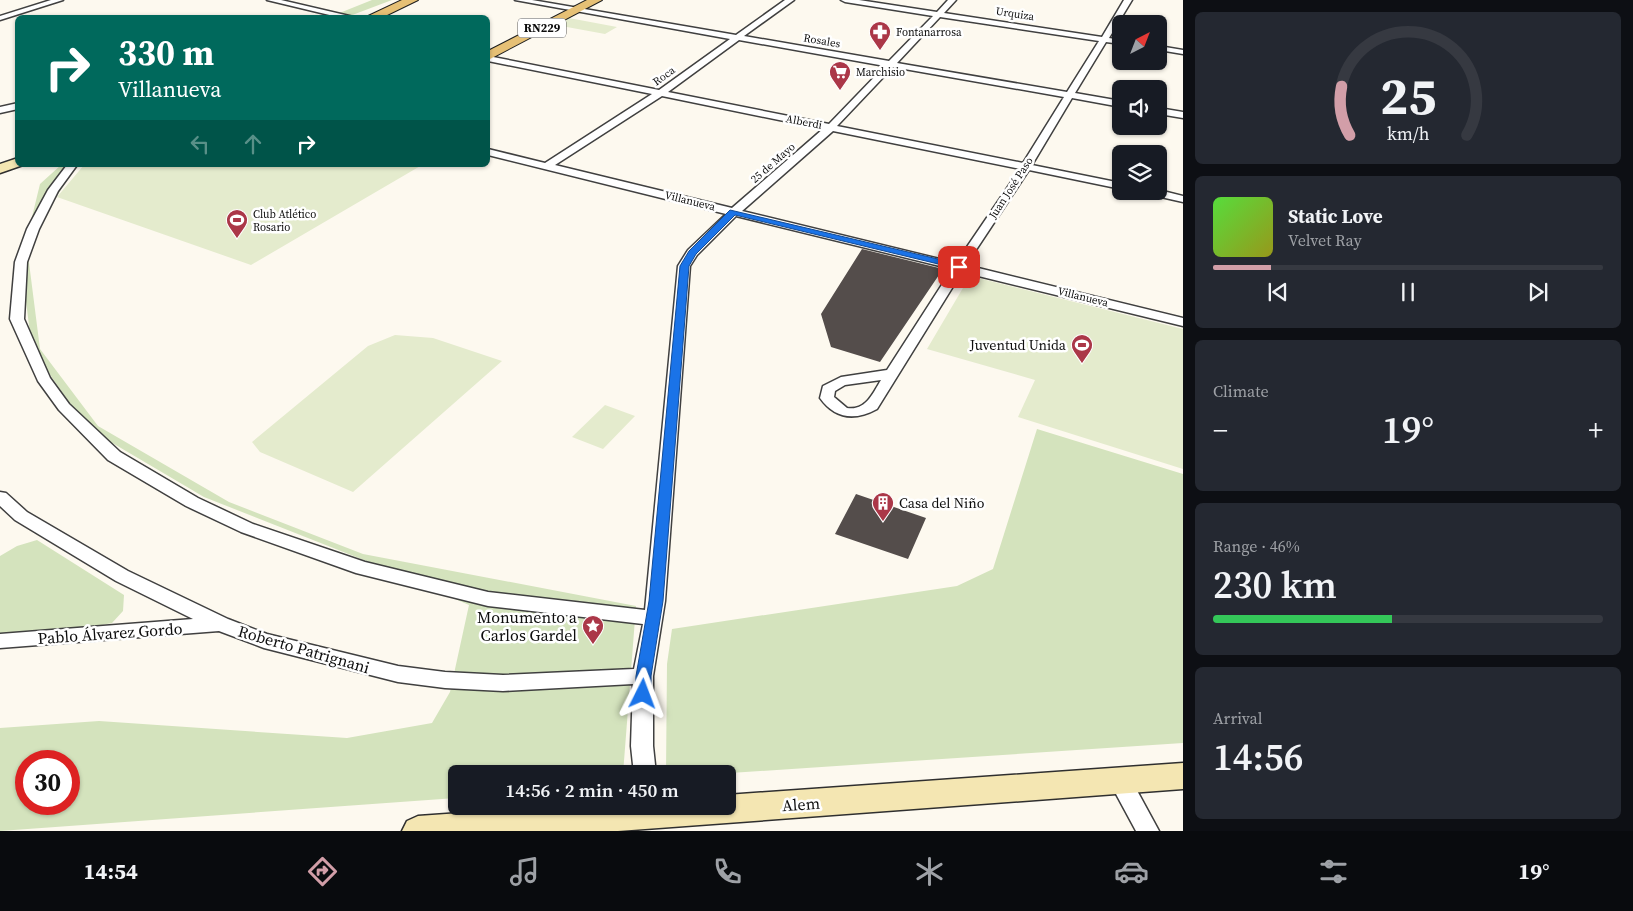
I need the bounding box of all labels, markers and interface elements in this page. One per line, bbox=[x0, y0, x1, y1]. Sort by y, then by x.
street label: Urquiza bbox=[995, 4, 1036, 24]
north arrow bbox=[1112, 15, 1168, 70]
map controls bbox=[1112, 15, 1167, 200]
road number: RN229 bbox=[518, 18, 566, 38]
pharmacy icon: Fontanarrosa bbox=[868, 20, 892, 51]
place label: Fontanarrosa bbox=[896, 25, 962, 40]
text: 330 m bbox=[118, 29, 214, 77]
street label: Rosales bbox=[802, 30, 842, 52]
icon: right bbox=[35, 35, 100, 100]
supermarket icon: Marchisio bbox=[828, 60, 852, 91]
text: 25 bbox=[1380, 60, 1436, 131]
street label: Roca bbox=[650, 63, 678, 89]
place label: Marchisio bbox=[856, 65, 905, 80]
text: Villanueva bbox=[118, 74, 222, 104]
button: sound bbox=[1112, 80, 1167, 135]
street label: Alberdi bbox=[785, 111, 823, 133]
text: km/h bbox=[1387, 121, 1430, 146]
icon: left bbox=[186, 130, 214, 158]
icon: ahead bbox=[239, 130, 267, 158]
icon: right bbox=[292, 130, 320, 158]
street label: 25 de Mayo bbox=[747, 139, 799, 187]
button: layers bbox=[1112, 145, 1167, 200]
street label: Juan José Paso bbox=[985, 154, 1037, 223]
street label: Villanueva bbox=[663, 187, 717, 215]
text: Static Love bbox=[1288, 203, 1383, 229]
place label: Club Atlético Rosario bbox=[253, 207, 316, 235]
sports icon: Club Atlético Rosario bbox=[225, 208, 249, 239]
text: Velvet Ray bbox=[1288, 229, 1362, 251]
pin bbox=[938, 246, 980, 288]
icon: arrive bbox=[945, 253, 973, 281]
icon: previous bbox=[1264, 278, 1292, 306]
icon: pause bbox=[1394, 278, 1422, 306]
icon: next bbox=[1524, 278, 1552, 306]
street label: Villanueva bbox=[1056, 283, 1110, 311]
sports icon: Juventud Unida bbox=[1070, 333, 1094, 364]
place label: Juventud Unida bbox=[969, 335, 1067, 355]
text: Climate bbox=[1213, 380, 1269, 402]
text: 19° bbox=[1382, 404, 1434, 456]
text: − bbox=[1213, 411, 1228, 449]
text: + bbox=[1588, 411, 1603, 449]
building icon: Casa del Niño bbox=[871, 491, 895, 522]
place label: Casa del Niño bbox=[899, 493, 985, 513]
text: Range · 46% bbox=[1213, 535, 1300, 557]
text: 230 km bbox=[1213, 559, 1337, 611]
place label: Monumento a Carlos Gardel bbox=[477, 606, 578, 646]
place icon: Monumento a Carlos Gardel bbox=[581, 614, 605, 645]
street label: Pablo Álvarez Gordo bbox=[37, 617, 183, 649]
street label: Roberto Patrignani bbox=[236, 620, 373, 678]
position arrow bbox=[616, 667, 668, 719]
text: Arrival bbox=[1213, 707, 1262, 729]
text: 14:56 bbox=[1213, 731, 1303, 783]
speed limit sign: 30 bbox=[15, 750, 80, 815]
text: 14:56 · 2 min · 450 m bbox=[505, 777, 679, 803]
street label: Alem bbox=[781, 792, 821, 816]
icon: directions bbox=[305, 854, 340, 889]
icon: music bbox=[507, 854, 542, 889]
icon: phone bbox=[710, 854, 745, 889]
icon: climate bbox=[912, 854, 947, 889]
icon: car bbox=[1114, 854, 1149, 889]
icon: filters bbox=[1316, 854, 1351, 889]
text: 14:54 bbox=[84, 856, 138, 886]
text: 19° bbox=[1518, 856, 1549, 886]

